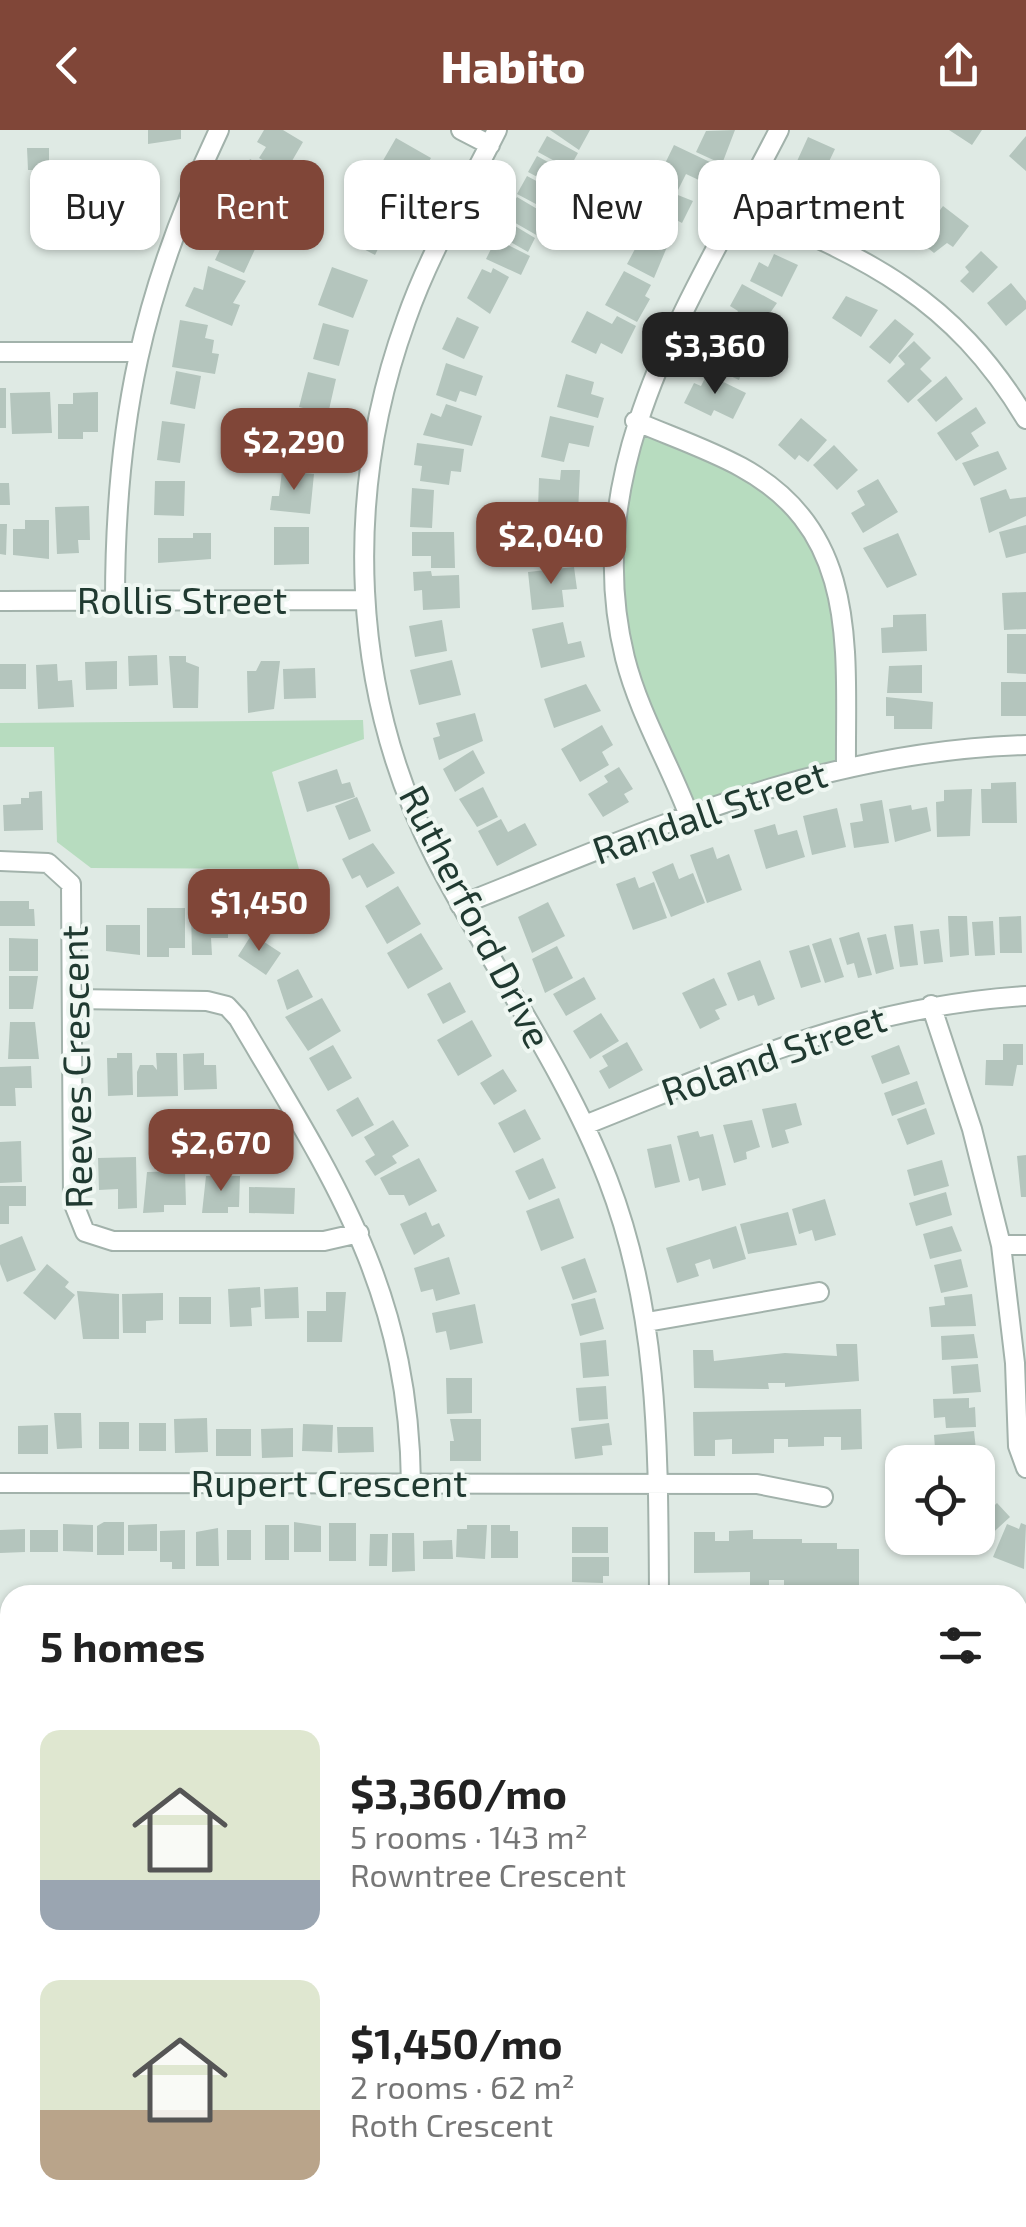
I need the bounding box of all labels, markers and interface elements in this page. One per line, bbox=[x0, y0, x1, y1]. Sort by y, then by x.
icon: back bbox=[40, 38, 95, 93]
text: Habito bbox=[441, 38, 585, 92]
icon: share bbox=[931, 38, 986, 93]
chip: Buy bbox=[30, 160, 160, 250]
chip: Rent bbox=[180, 160, 324, 250]
chip: Filters bbox=[344, 160, 516, 250]
chip: New bbox=[536, 160, 678, 250]
chip: Apartment bbox=[698, 160, 940, 250]
pin: $3,360 bbox=[634, 312, 796, 397]
text: $3,360 bbox=[664, 325, 766, 363]
pin: $2,290 bbox=[213, 408, 375, 493]
text: $2,290 bbox=[243, 421, 345, 459]
pin: $2,040 bbox=[470, 502, 632, 587]
text: $2,040 bbox=[498, 515, 604, 553]
street label: Rollis Street bbox=[77, 576, 287, 622]
street label: Randall Street bbox=[586, 750, 833, 873]
street label: Rutherford Drive bbox=[391, 777, 563, 1055]
pin: $1,450 bbox=[178, 869, 340, 954]
text: $1,450 bbox=[210, 882, 308, 920]
street label: Reeves Crescent bbox=[50, 925, 100, 1209]
street label: Roland Street bbox=[655, 994, 892, 1114]
pin: $2,670 bbox=[140, 1109, 302, 1194]
text: $2,670 bbox=[171, 1122, 271, 1160]
map controls bbox=[885, 1445, 995, 1555]
button: locate bbox=[885, 1445, 995, 1555]
street label: Rupert Crescent bbox=[190, 1459, 468, 1505]
icon: filters bbox=[933, 1618, 988, 1673]
text: 5 homes bbox=[40, 1620, 205, 1670]
text: $3,360/mo bbox=[350, 1767, 567, 1817]
icon: home bbox=[120, 1770, 240, 1890]
text: 5 rooms · 143 m² bbox=[350, 1817, 588, 1855]
text: Rowntree Crescent bbox=[350, 1855, 626, 1893]
text: $1,450/mo bbox=[350, 2017, 563, 2067]
icon: home bbox=[120, 2020, 240, 2140]
text: 2 rooms · 62 m² bbox=[350, 2067, 575, 2105]
text: Roth Crescent bbox=[350, 2105, 553, 2143]

